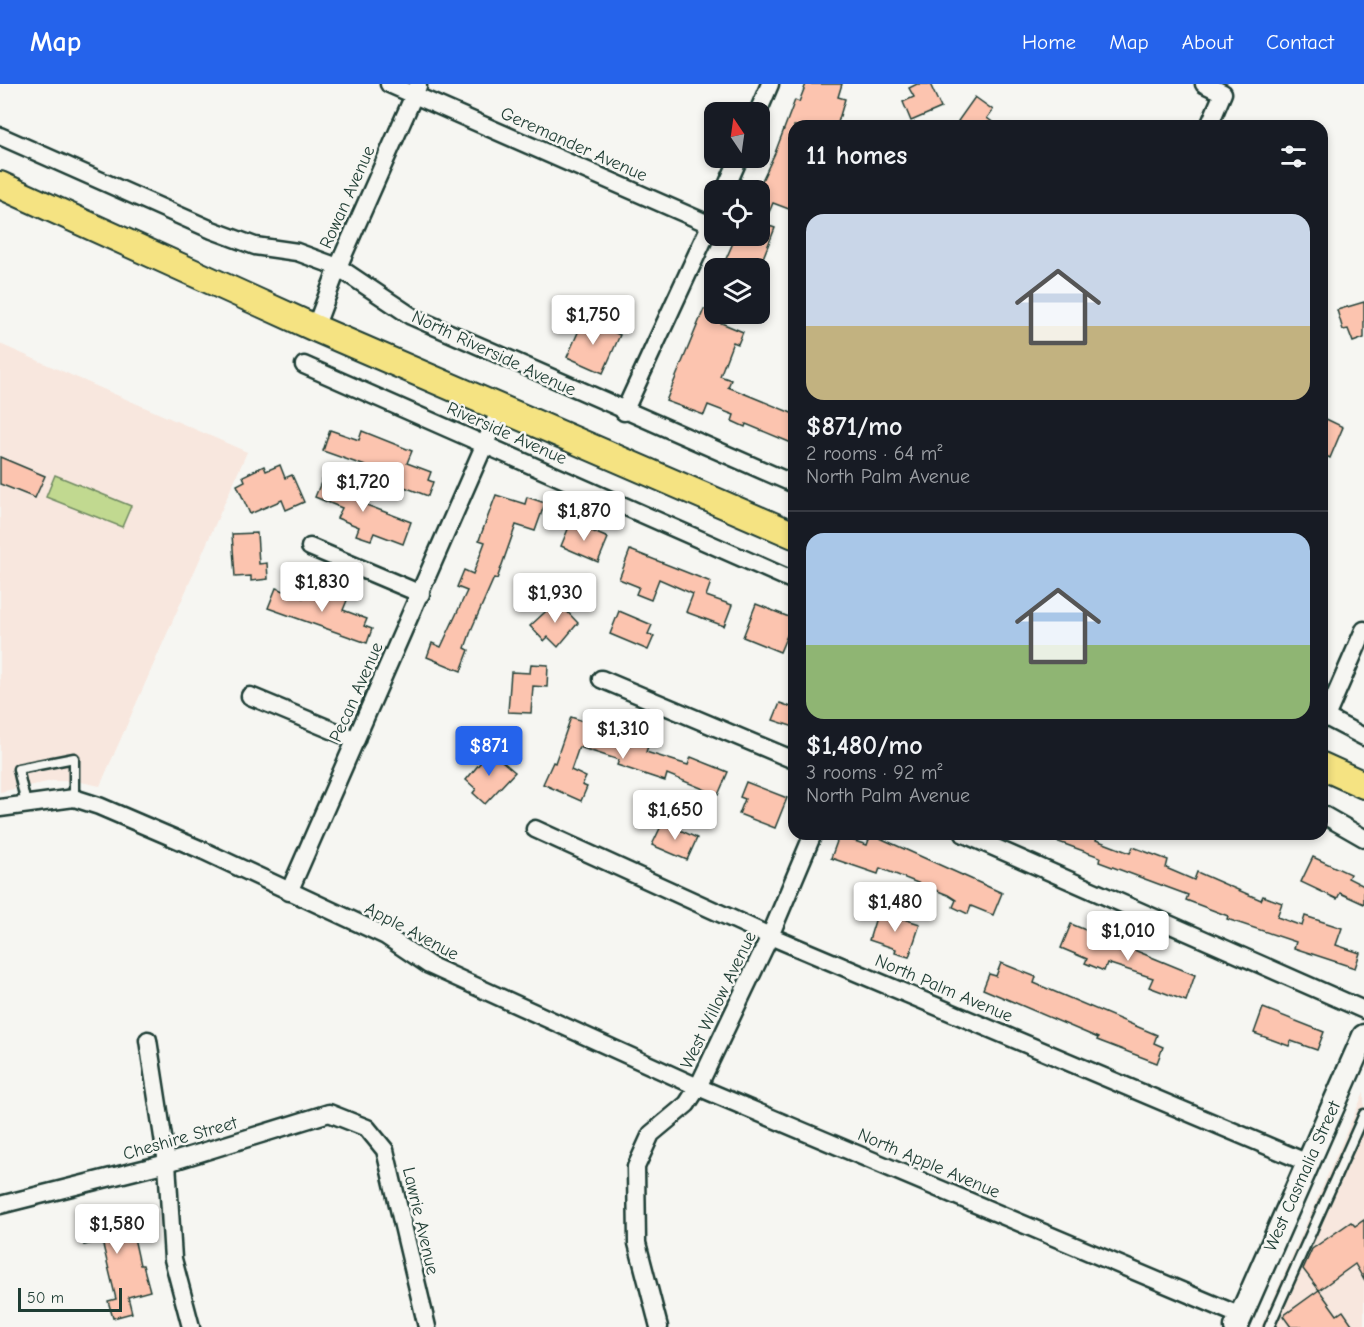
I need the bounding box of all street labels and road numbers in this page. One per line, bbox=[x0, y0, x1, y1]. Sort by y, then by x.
street label: Geremander Avenue bbox=[497, 103, 650, 186]
street label: Rowan Avenue bbox=[315, 143, 380, 252]
street label: North Riverside Avenue bbox=[408, 306, 579, 401]
street label: Riverside Avenue bbox=[444, 398, 570, 469]
street label: Pecan Avenue bbox=[325, 639, 388, 745]
street label: Apple Avenue bbox=[361, 898, 462, 965]
street label: West Willow Avenue bbox=[676, 928, 761, 1072]
street label: North Palm Avenue bbox=[872, 950, 1016, 1027]
street label: West Casmalia Street bbox=[1260, 1097, 1345, 1255]
street label: Cheshire Street bbox=[121, 1112, 240, 1165]
street label: North Apple Avenue bbox=[854, 1124, 1003, 1203]
street label: Lawrie Avenue bbox=[398, 1165, 443, 1277]

